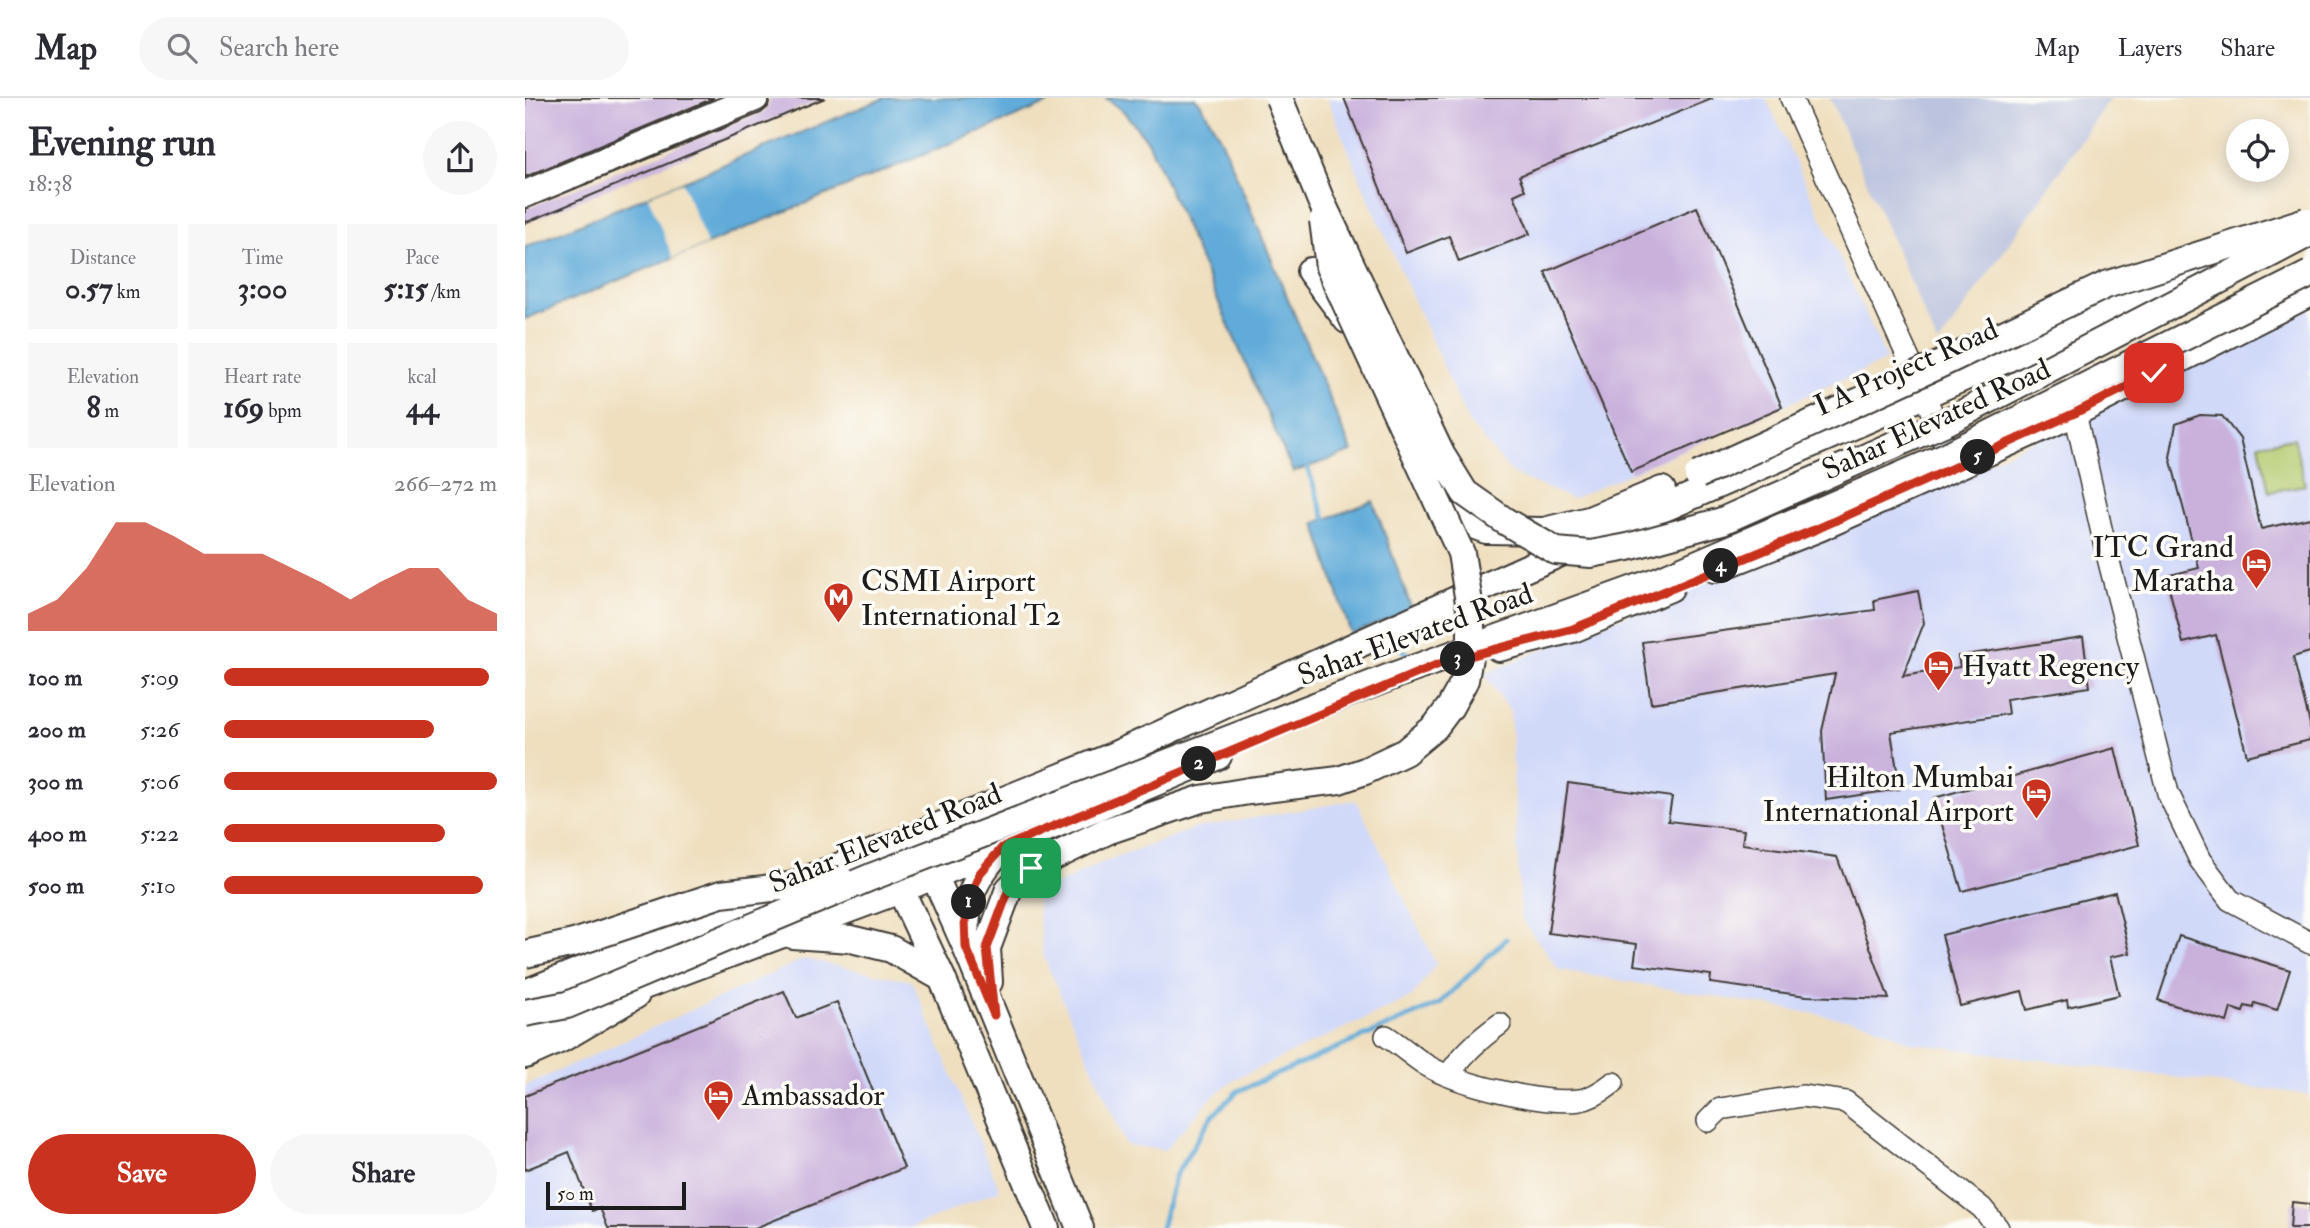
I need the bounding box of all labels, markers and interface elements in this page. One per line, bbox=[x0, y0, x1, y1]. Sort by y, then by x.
search box bbox=[139, 17, 629, 80]
text: Map bbox=[35, 28, 97, 69]
icon: search bbox=[163, 29, 201, 67]
text: Search here bbox=[219, 32, 339, 64]
text: Map bbox=[2035, 33, 2080, 64]
text: Layers bbox=[2118, 33, 2182, 64]
text: Share bbox=[2220, 33, 2275, 64]
text: Evening run bbox=[28, 119, 216, 167]
map controls bbox=[2226, 119, 2289, 182]
button: locate bbox=[2226, 119, 2289, 182]
button: share bbox=[423, 121, 497, 195]
text: 18:38 bbox=[28, 169, 72, 198]
text: Distance bbox=[70, 246, 136, 270]
text: Time bbox=[242, 246, 283, 270]
text: Pace bbox=[405, 246, 439, 270]
text: 0.57 bbox=[65, 270, 113, 307]
text: 3:00 bbox=[238, 270, 287, 307]
text: 5:15 bbox=[384, 270, 428, 307]
text: km bbox=[113, 280, 141, 304]
text: /km bbox=[428, 280, 461, 304]
street label: I A Project Road bbox=[1809, 310, 2004, 424]
pin bbox=[2124, 343, 2184, 403]
street label: Sahar Elevated Road bbox=[1816, 350, 2056, 489]
icon: check bbox=[2135, 354, 2173, 392]
text: Elevation bbox=[67, 365, 139, 389]
text: Heart rate bbox=[224, 365, 301, 389]
text: kcal bbox=[408, 365, 437, 389]
text: 8 bbox=[86, 389, 100, 426]
text: 169 bbox=[223, 389, 264, 426]
text: 44 bbox=[406, 389, 438, 426]
text: m bbox=[100, 399, 119, 423]
text: bpm bbox=[264, 399, 302, 423]
pin: 5 bbox=[1961, 440, 1995, 474]
text: 5 bbox=[1973, 444, 1982, 468]
text: Elevation bbox=[28, 469, 116, 498]
text: 266–272 m bbox=[394, 469, 497, 498]
place label: ITC Grand Maratha bbox=[2092, 529, 2235, 600]
hotel icon: ITC Grand Maratha bbox=[2240, 547, 2274, 591]
pin: 4 bbox=[1703, 548, 1739, 584]
text: 4 bbox=[1715, 553, 1726, 577]
place label: CSMI Airport International T2 bbox=[861, 563, 1061, 634]
street label: Sahar Elevated Road bbox=[1293, 575, 1538, 694]
metro station icon: CSMI Airport International T2 bbox=[821, 581, 855, 625]
pin: 3 bbox=[1441, 642, 1475, 676]
text: 3 bbox=[1454, 646, 1461, 670]
place label: Hyatt Regency bbox=[1962, 648, 2140, 685]
hotel icon: Hyatt Regency bbox=[1922, 649, 1956, 693]
text: 100 m bbox=[28, 663, 82, 692]
text: 5:09 bbox=[140, 663, 179, 692]
text: 200 m bbox=[28, 715, 86, 744]
text: 5:26 bbox=[140, 715, 179, 744]
pin: 2 bbox=[1181, 746, 1217, 782]
text: 2 bbox=[1194, 751, 1203, 775]
place label: Hilton Mumbai International Airport bbox=[1763, 759, 2014, 830]
text: 300 m bbox=[28, 767, 83, 796]
text: 5:06 bbox=[140, 767, 179, 796]
street label: Sahar Elevated Road bbox=[764, 775, 1007, 902]
hotel icon: Hilton Mumbai International Airport bbox=[2020, 777, 2054, 821]
text: 400 m bbox=[28, 819, 87, 848]
text: 5:22 bbox=[140, 819, 179, 848]
pin bbox=[1001, 838, 1061, 898]
icon: arrive bbox=[1012, 849, 1050, 887]
text: 500 m bbox=[28, 871, 84, 900]
text: 5:10 bbox=[140, 871, 176, 900]
pin: 1 bbox=[951, 884, 987, 920]
text: 1 bbox=[965, 889, 972, 913]
place label: Ambassador bbox=[741, 1077, 885, 1114]
hotel icon: Ambassador bbox=[702, 1078, 736, 1122]
button: Save bbox=[28, 1134, 256, 1214]
button: Share bbox=[270, 1134, 497, 1214]
scale bar bbox=[546, 1179, 686, 1211]
text: 50 m bbox=[557, 1182, 594, 1206]

